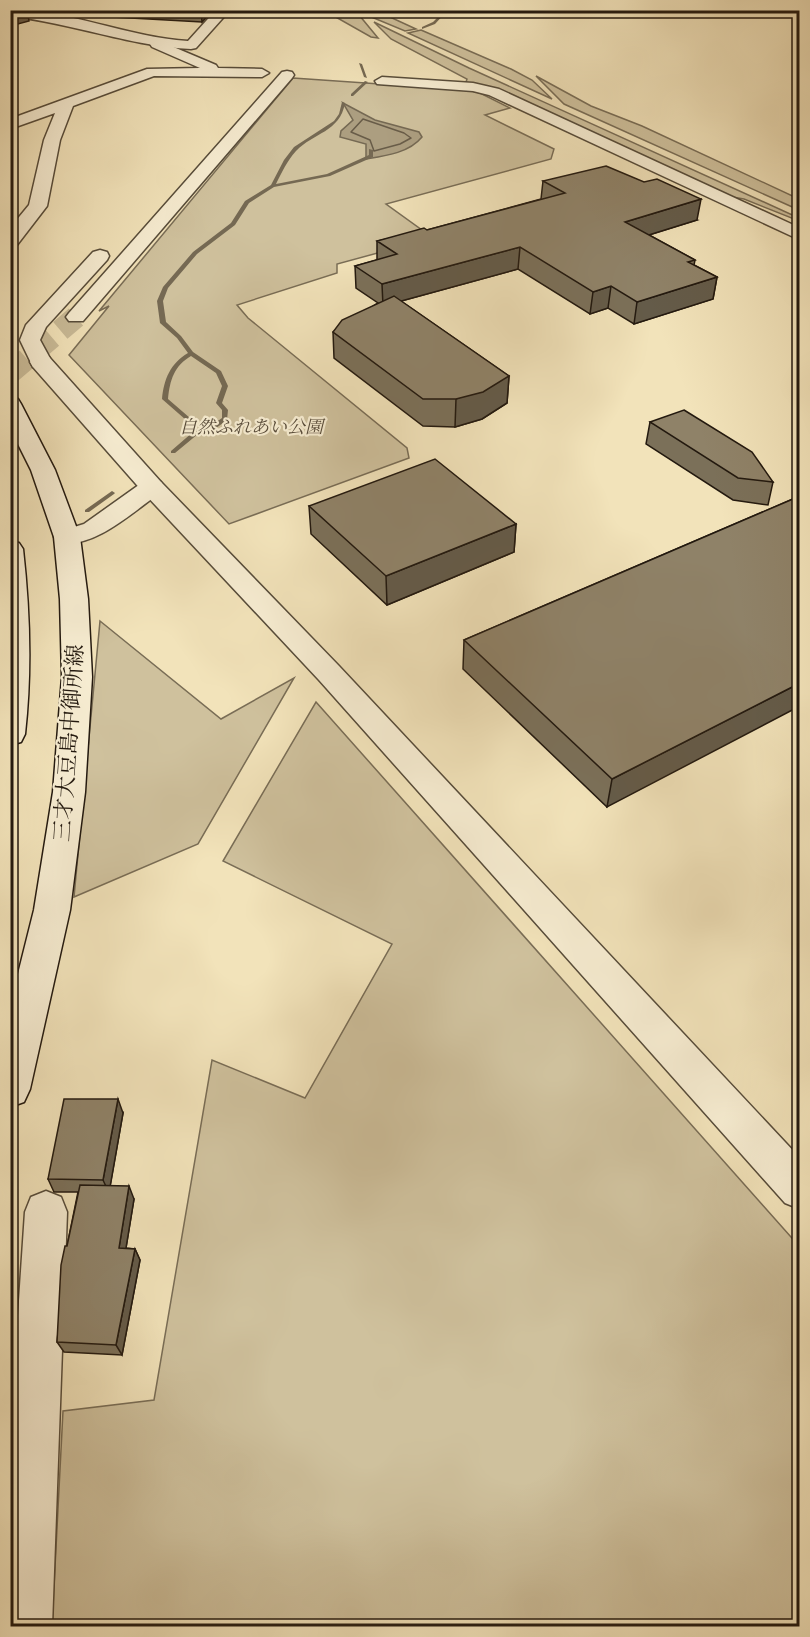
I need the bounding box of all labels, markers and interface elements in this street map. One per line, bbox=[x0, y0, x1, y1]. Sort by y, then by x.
park label: 自然ふれあい公園 bbox=[179, 417, 326, 439]
street label: 三才大豆島中御所線 bbox=[49, 643, 90, 843]

